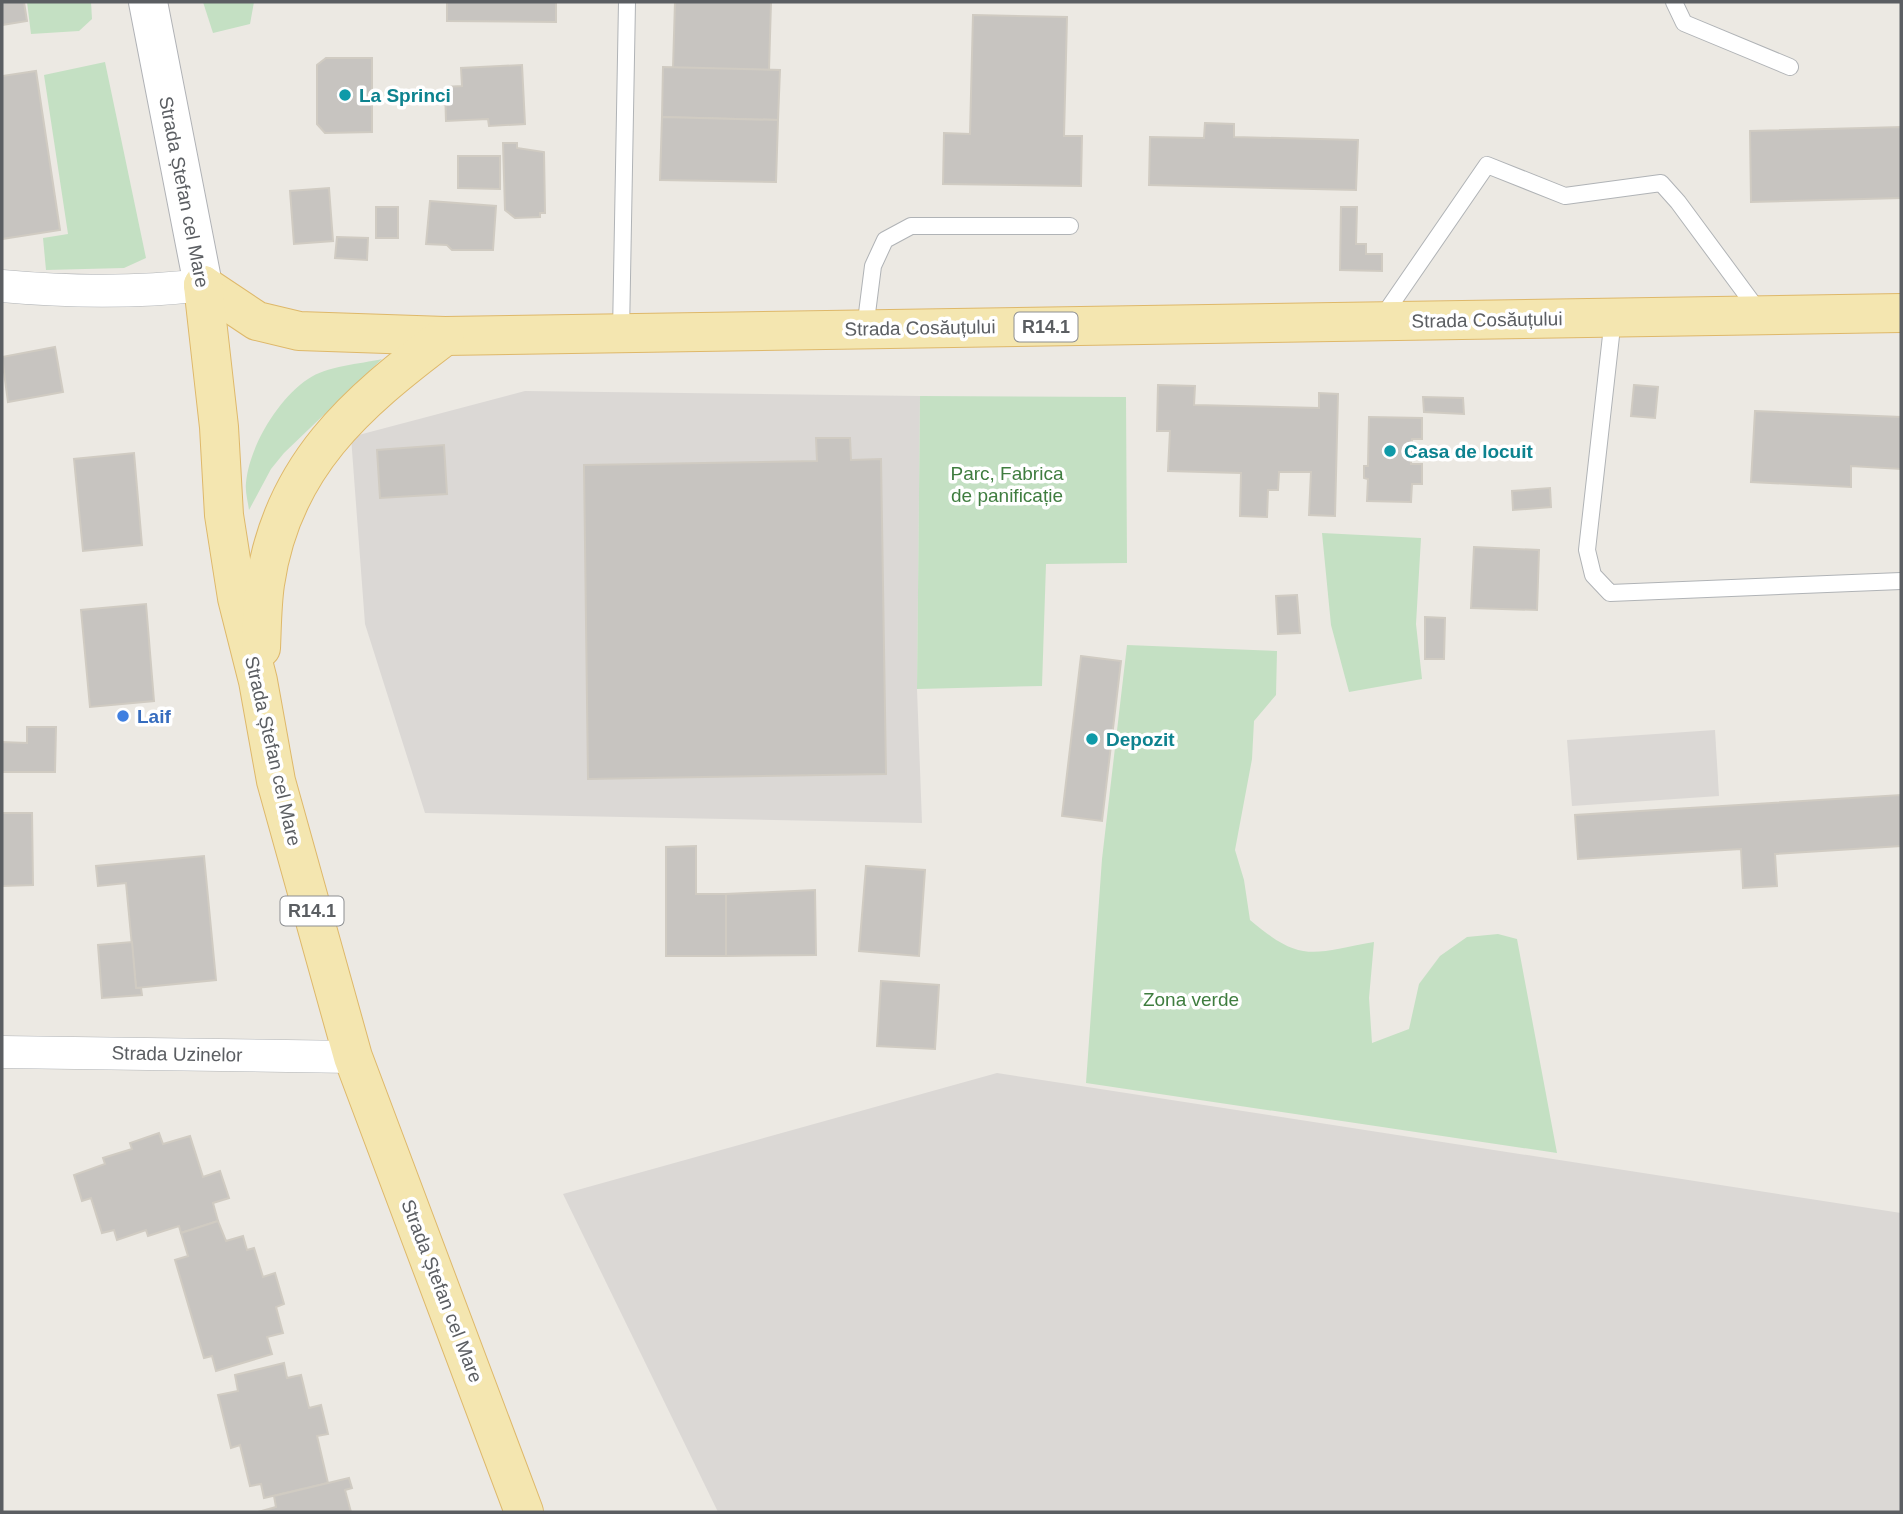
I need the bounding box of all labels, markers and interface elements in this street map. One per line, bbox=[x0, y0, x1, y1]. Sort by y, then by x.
place label: La Sprinci bbox=[359, 85, 451, 106]
marker: La Sprinci bbox=[337, 87, 353, 103]
street label: Strada Ștefan cel Mare bbox=[155, 95, 213, 289]
street label: Strada Cosăuțului bbox=[1411, 308, 1563, 332]
road number: R14.1 bbox=[1014, 312, 1078, 342]
street label: Strada Cosăuțului bbox=[844, 316, 996, 340]
place label: Casa de locuit bbox=[1404, 441, 1533, 462]
marker: Casa de locuit bbox=[1382, 443, 1398, 459]
park label: Parc, Fabrica de panificație bbox=[951, 463, 1064, 506]
street label: Strada Ștefan cel Mare bbox=[241, 654, 305, 848]
place label: Laif bbox=[137, 706, 171, 727]
marker: Laif bbox=[115, 708, 131, 724]
place label: Depozit bbox=[1106, 729, 1175, 750]
marker: Depozit bbox=[1084, 731, 1100, 747]
road number: R14.1 bbox=[280, 896, 344, 926]
park label: Zona verde bbox=[1143, 989, 1239, 1010]
street label: Strada Uzinelor bbox=[111, 1042, 243, 1066]
street label: Strada Ștefan cel Mare bbox=[397, 1197, 487, 1385]

